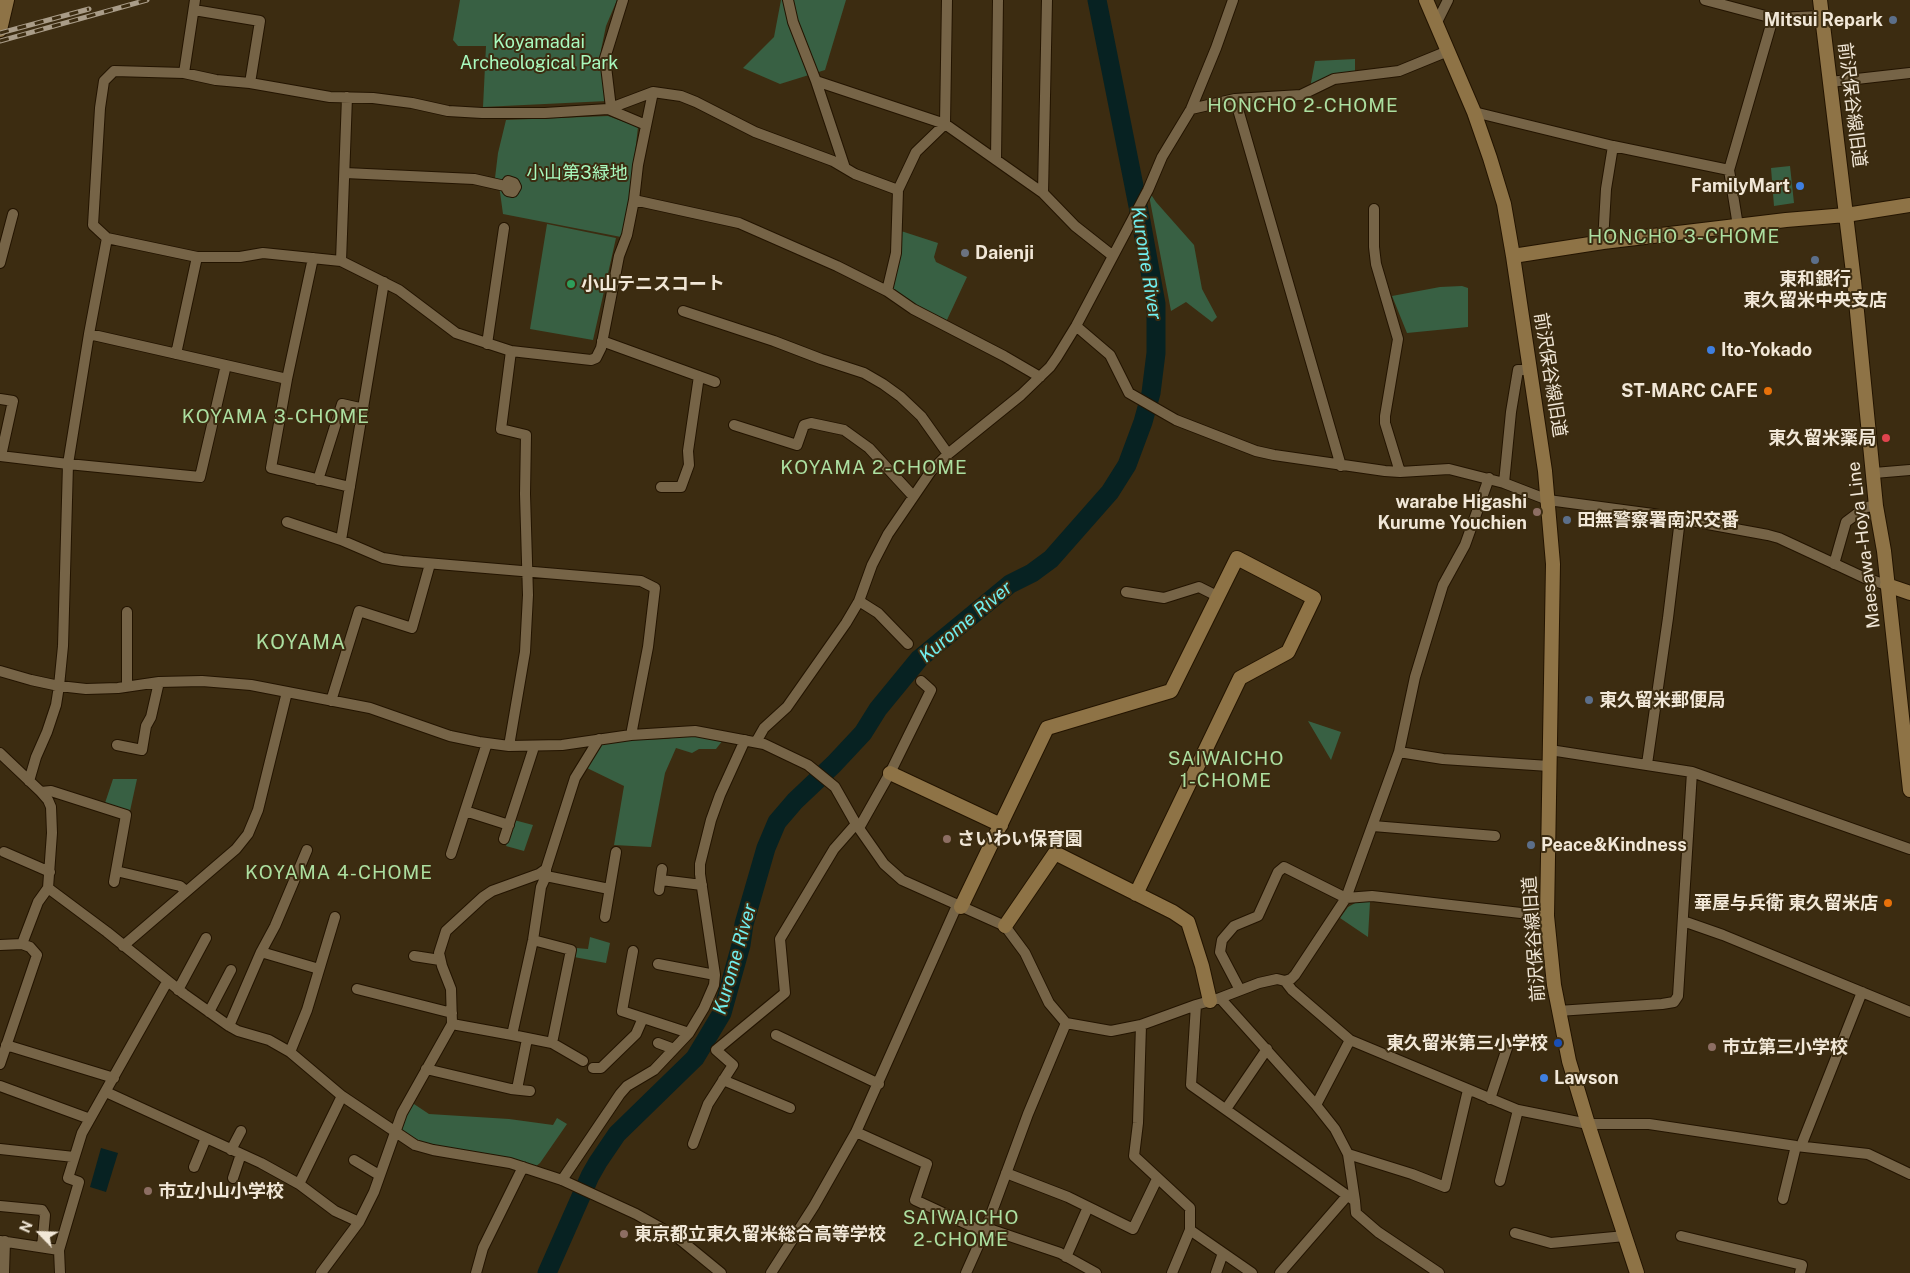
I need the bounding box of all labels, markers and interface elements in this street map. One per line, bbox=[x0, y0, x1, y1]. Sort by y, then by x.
place label: Mitsui Repark bbox=[1764, 9, 1883, 31]
marker: Mitsui Repark bbox=[1887, 14, 1899, 26]
park label: Koyamadai Archeological Park bbox=[460, 31, 618, 74]
street label: 前沢保谷線旧道 bbox=[1834, 41, 1870, 169]
district label: HONCHO 2-CHOME bbox=[1205, 95, 1401, 117]
park label: 小山第3緑地 bbox=[526, 162, 628, 184]
place label: FamilyMart bbox=[1691, 175, 1790, 197]
marker: FamilyMart bbox=[1794, 180, 1806, 192]
water label: Kurome River bbox=[1126, 205, 1166, 321]
district label: HONCHO 3-CHOME bbox=[1586, 226, 1782, 248]
place label: Daienji bbox=[975, 242, 1034, 264]
marker: Daienji bbox=[959, 247, 971, 259]
marker: 東和銀行 東久留米中央支店 bbox=[1809, 254, 1821, 266]
place label: 東和銀行 東久留米中央支店 bbox=[1743, 268, 1887, 310]
place label: 小山テニスコート bbox=[581, 273, 725, 295]
marker: 小山テニスコート bbox=[565, 278, 577, 290]
street label: 前沢保谷線旧道 bbox=[1529, 311, 1571, 439]
place label: Ito-Yokado bbox=[1721, 339, 1812, 361]
marker: Ito-Yokado bbox=[1705, 344, 1717, 356]
place label: ST-MARC CAFE bbox=[1621, 380, 1758, 402]
marker: ST-MARC CAFE bbox=[1762, 385, 1774, 397]
district label: KOYAMA 3-CHOME bbox=[180, 406, 372, 428]
place label: 東久留米薬局 bbox=[1768, 427, 1876, 449]
marker: 東久留米薬局 bbox=[1880, 432, 1892, 444]
district label: KOYAMA 2-CHOME bbox=[778, 457, 970, 479]
street label: Maesawa-Hoya Line bbox=[1843, 460, 1885, 630]
place label: warabe Higashi Kurume Youchien bbox=[1378, 491, 1527, 534]
marker: warabe Higashi Kurume Youchien bbox=[1531, 506, 1543, 518]
place label: 田無警察署南沢交番 bbox=[1577, 509, 1739, 531]
marker: 田無警察署南沢交番 bbox=[1561, 514, 1573, 526]
water label: Kurome River bbox=[915, 577, 1017, 667]
district label: KOYAMA bbox=[255, 631, 347, 655]
place label: 東久留米郵便局 bbox=[1599, 689, 1725, 711]
marker: 東久留米郵便局 bbox=[1583, 694, 1595, 706]
district label: SAIWAICHO 1-CHOME bbox=[1167, 748, 1285, 792]
place label: さいわい保育園 bbox=[957, 828, 1083, 850]
marker: さいわい保育園 bbox=[941, 833, 953, 845]
place label: Peace&Kindness bbox=[1541, 834, 1687, 856]
marker: Peace&Kindness bbox=[1525, 839, 1537, 851]
district label: KOYAMA 4-CHOME bbox=[243, 862, 435, 884]
street label: 前沢保谷線旧道 bbox=[1519, 875, 1549, 1003]
place label: 華屋与兵衛 東久留米店 bbox=[1694, 892, 1878, 914]
marker: 華屋与兵衛 東久留米店 bbox=[1882, 897, 1894, 909]
water label: Kurome River bbox=[708, 901, 762, 1017]
place label: 東久留米第三小学校 bbox=[1386, 1032, 1548, 1054]
place label: 市立第三小学校 bbox=[1722, 1036, 1848, 1058]
marker: 東久留米第三小学校 bbox=[1552, 1037, 1564, 1049]
marker: 市立第三小学校 bbox=[1706, 1041, 1718, 1053]
place label: Lawson bbox=[1554, 1067, 1619, 1089]
marker: Lawson bbox=[1538, 1072, 1550, 1084]
place label: 市立小山小学校 bbox=[158, 1180, 284, 1202]
marker: 市立小山小学校 bbox=[142, 1185, 154, 1197]
district label: SAIWAICHO 2-CHOME bbox=[902, 1207, 1020, 1251]
north arrow bbox=[15, 1208, 65, 1258]
text: N bbox=[17, 1219, 36, 1235]
place label: 東京都立東久留米総合高等学校 bbox=[634, 1223, 886, 1245]
marker: 東京都立東久留米総合高等学校 bbox=[618, 1228, 630, 1240]

